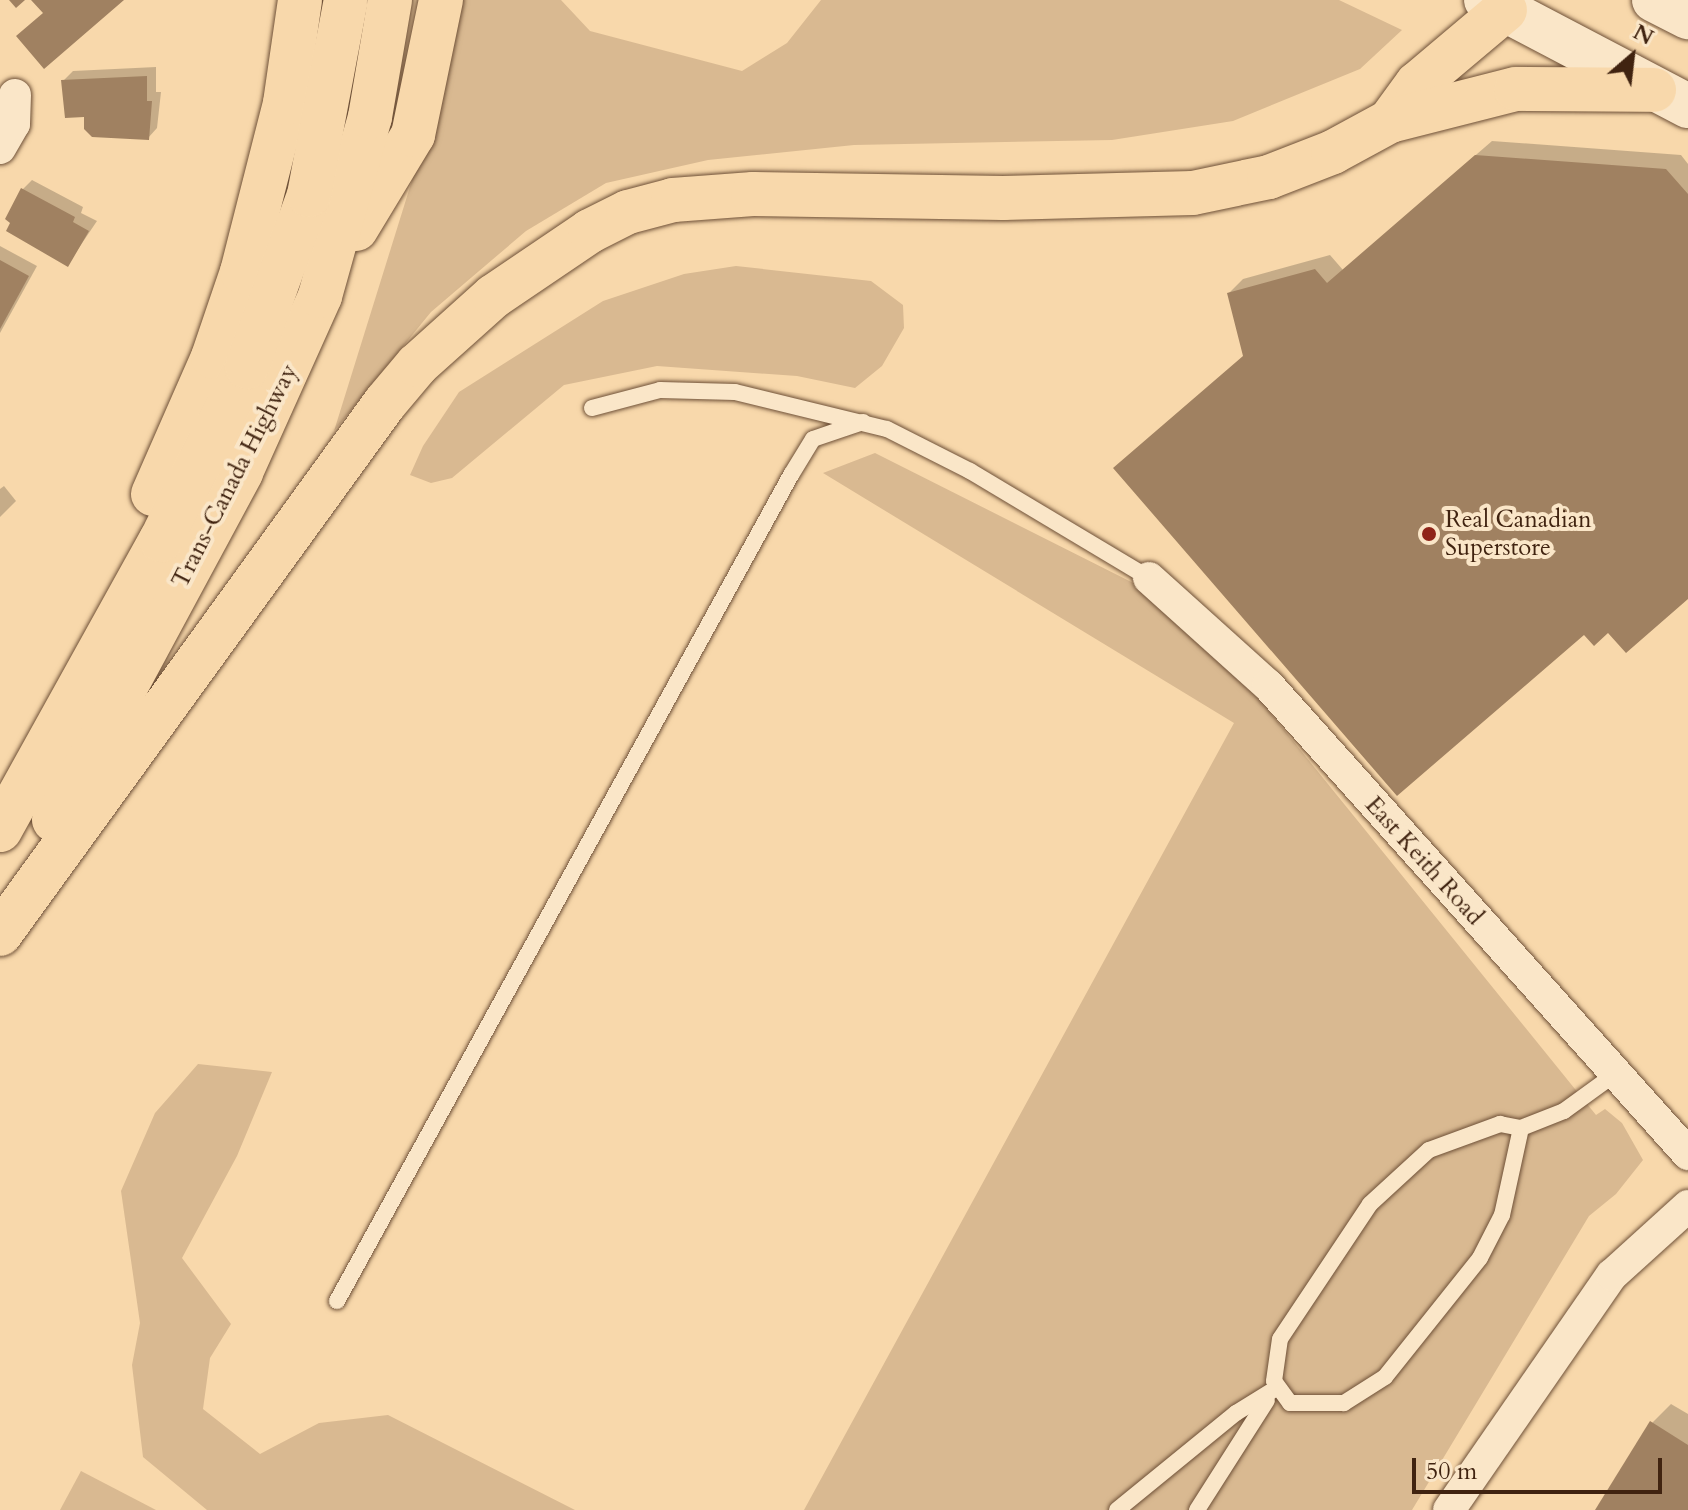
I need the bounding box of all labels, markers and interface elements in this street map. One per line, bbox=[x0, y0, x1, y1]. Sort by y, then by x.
north arrow bbox=[1592, 16, 1672, 96]
text: N bbox=[1628, 17, 1659, 53]
street label: Trans-Canada Highway bbox=[166, 359, 304, 593]
place label: Real Canadian Superstore bbox=[1445, 506, 1592, 562]
marker: Real Canadian Superstore bbox=[1420, 525, 1438, 543]
street label: East Keith Road bbox=[1359, 791, 1489, 931]
scale bar bbox=[1416, 1442, 1666, 1492]
text: 50 m bbox=[1426, 1455, 1477, 1488]

